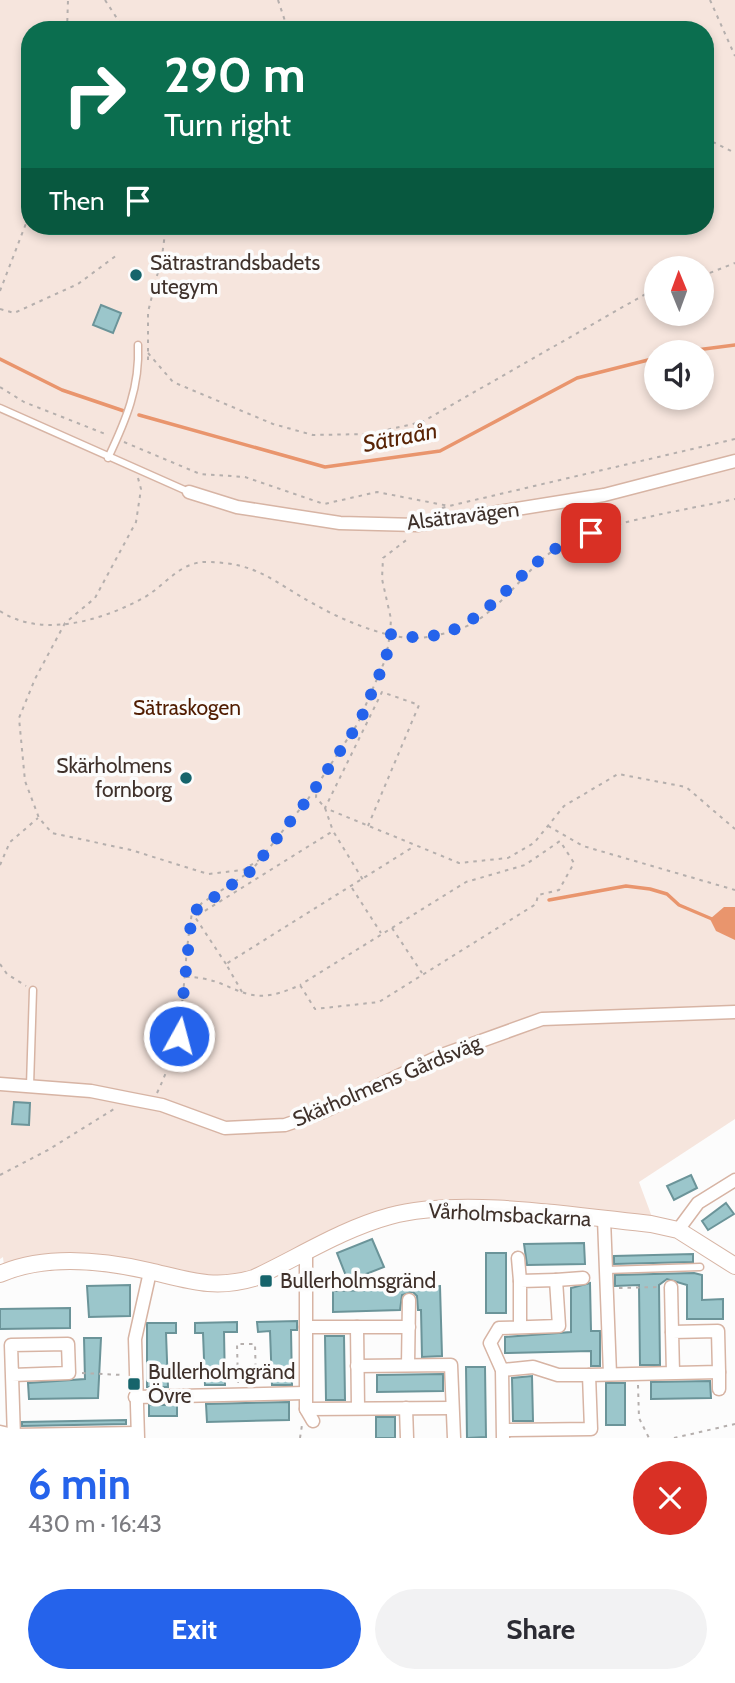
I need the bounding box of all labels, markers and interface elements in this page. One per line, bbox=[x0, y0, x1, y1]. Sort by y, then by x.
text: 290 m bbox=[164, 45, 306, 104]
icon: right bbox=[49, 49, 140, 140]
text: Turn right bbox=[164, 105, 291, 144]
icon: arrive bbox=[119, 182, 157, 220]
text: Then bbox=[49, 185, 105, 217]
place label: Sätrastrandsbadets utegym bbox=[150, 250, 320, 299]
north arrow bbox=[644, 256, 714, 326]
map controls bbox=[644, 256, 714, 410]
marker: Sätrastrandsbadets utegym bbox=[128, 267, 144, 283]
button: sound bbox=[644, 340, 714, 410]
water label: Sätraån bbox=[360, 416, 440, 458]
street label: Alsätravägen bbox=[405, 496, 520, 535]
pin bbox=[561, 503, 621, 563]
icon: arrive bbox=[572, 514, 610, 552]
park label: Sätraskogen bbox=[133, 695, 241, 720]
place label: Skärholmens fornborg bbox=[56, 753, 173, 802]
marker: Skärholmens fornborg bbox=[178, 770, 194, 786]
position arrow bbox=[142, 999, 216, 1073]
street label: Skärholmens Gårdsväg bbox=[289, 1029, 485, 1132]
street label: Vårholmsbackarna bbox=[428, 1198, 592, 1231]
place label: Bullerholmsgränd bbox=[280, 1268, 436, 1293]
marker: Bullerholmsgränd bbox=[258, 1273, 274, 1289]
place label: Bullerholmgränd Övre bbox=[148, 1359, 295, 1408]
marker: Bullerholmgränd Övre bbox=[126, 1376, 142, 1392]
text: 6 min bbox=[28, 1458, 131, 1510]
button: close bbox=[633, 1461, 707, 1535]
text: 430 m · 16:43 bbox=[28, 1510, 162, 1538]
button: Exit bbox=[28, 1589, 361, 1669]
button: Share bbox=[375, 1589, 707, 1669]

